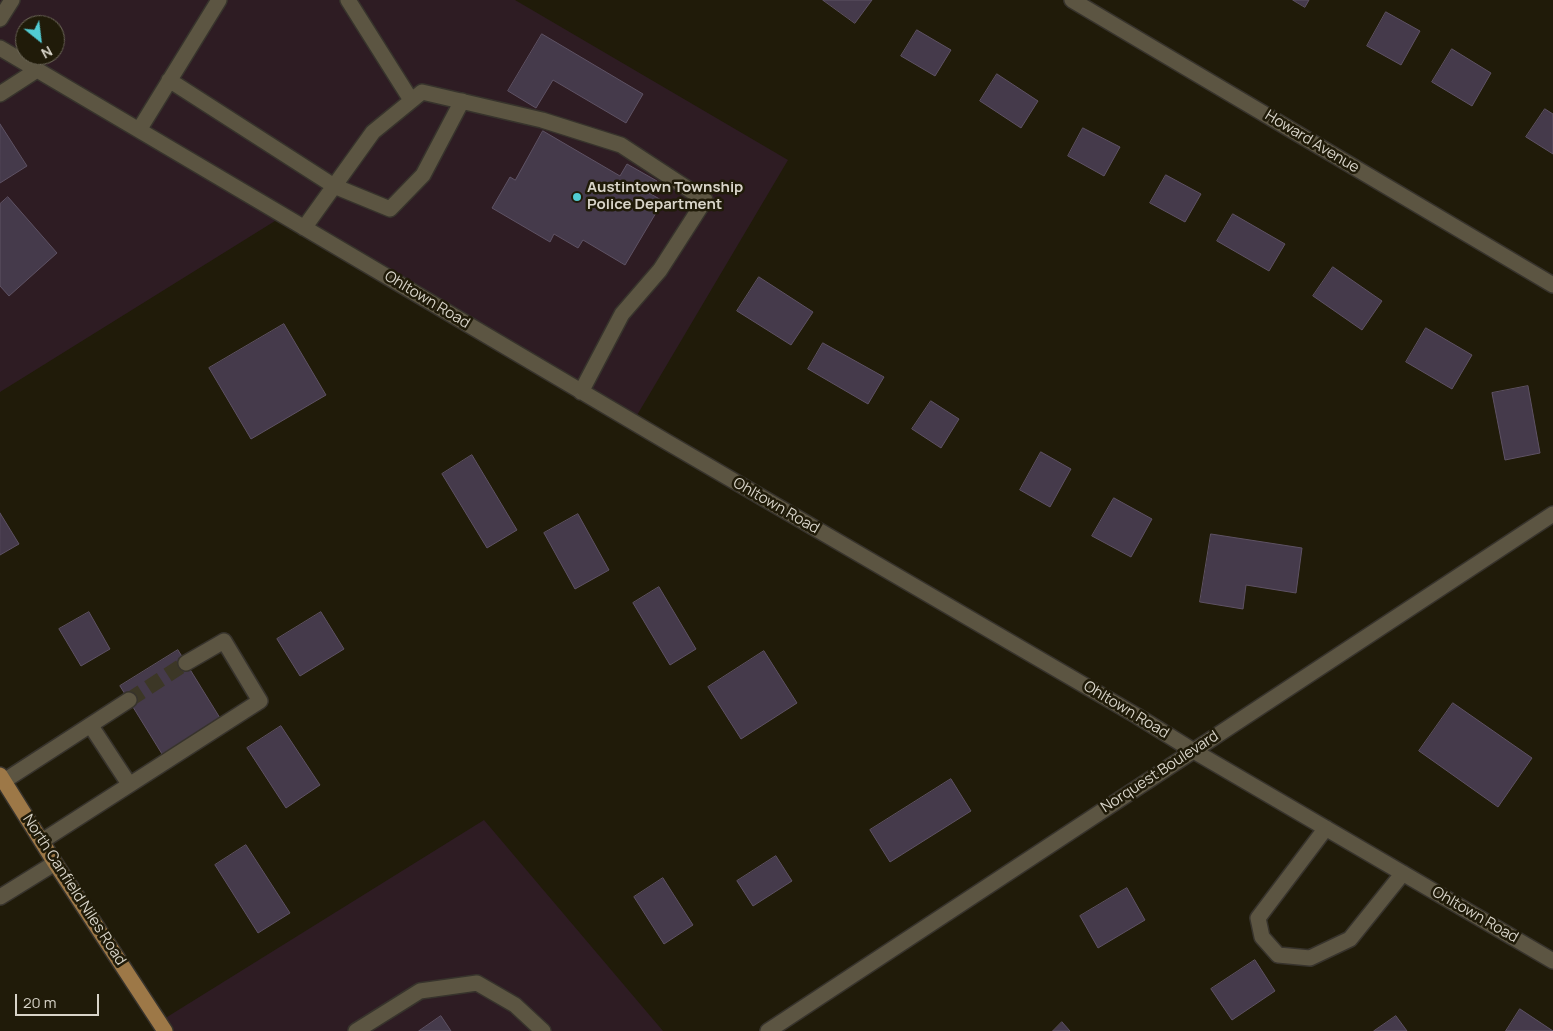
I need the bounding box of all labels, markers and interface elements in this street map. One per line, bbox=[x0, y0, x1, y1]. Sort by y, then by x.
north arrow bbox=[15, 15, 65, 65]
text: N bbox=[38, 42, 56, 63]
street label: Howard Avenue bbox=[1262, 107, 1362, 177]
place label: Austintown Township Police Department bbox=[587, 179, 743, 214]
marker: Austintown Township Police Department bbox=[571, 191, 583, 203]
street label: Ohltown Road bbox=[381, 267, 473, 333]
street label: Ohltown Road bbox=[730, 474, 822, 538]
street label: Ohltown Road bbox=[1080, 677, 1172, 743]
street label: Norquest Boulevard bbox=[1098, 727, 1222, 817]
street label: North Canfield Niles Road bbox=[18, 811, 130, 969]
street label: Ohltown Road bbox=[1429, 883, 1521, 947]
scale bar bbox=[18, 984, 101, 1016]
text: 20 m bbox=[23, 992, 56, 1013]

